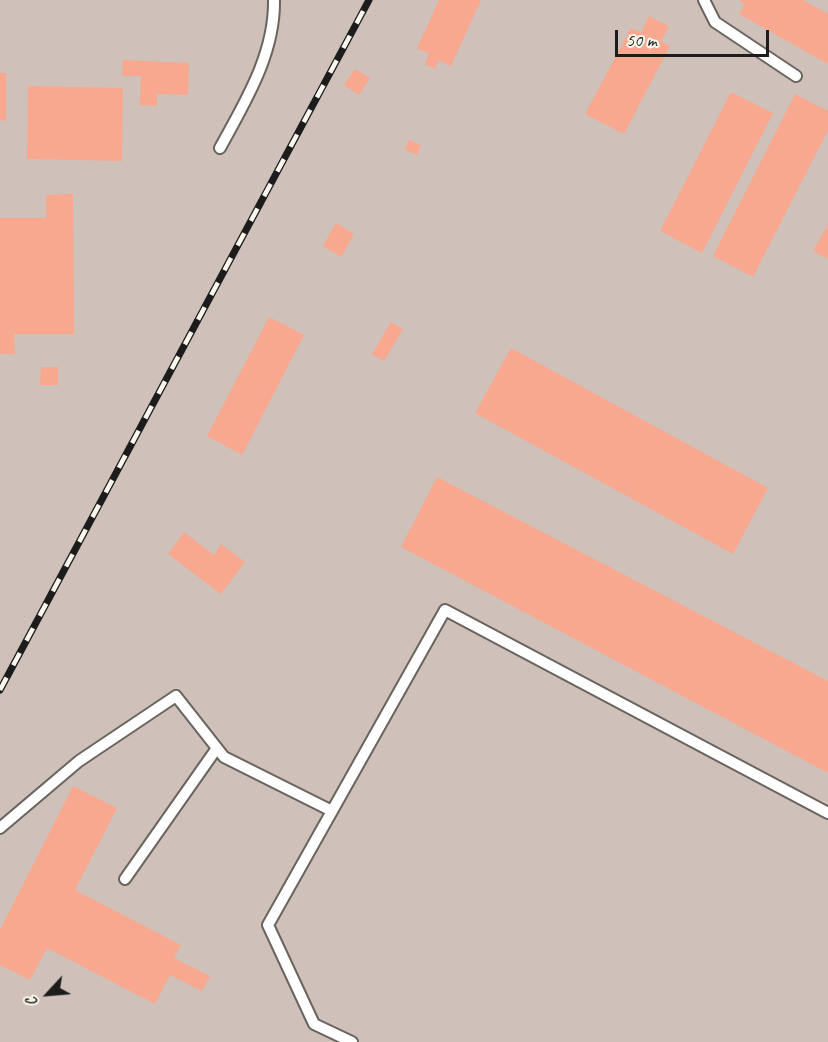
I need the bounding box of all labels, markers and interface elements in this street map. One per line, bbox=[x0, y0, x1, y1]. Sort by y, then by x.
scale bar bbox=[618, 18, 772, 56]
text: 50 m bbox=[626, 29, 657, 51]
north arrow bbox=[18, 964, 78, 1024]
text: С bbox=[21, 994, 43, 1010]

